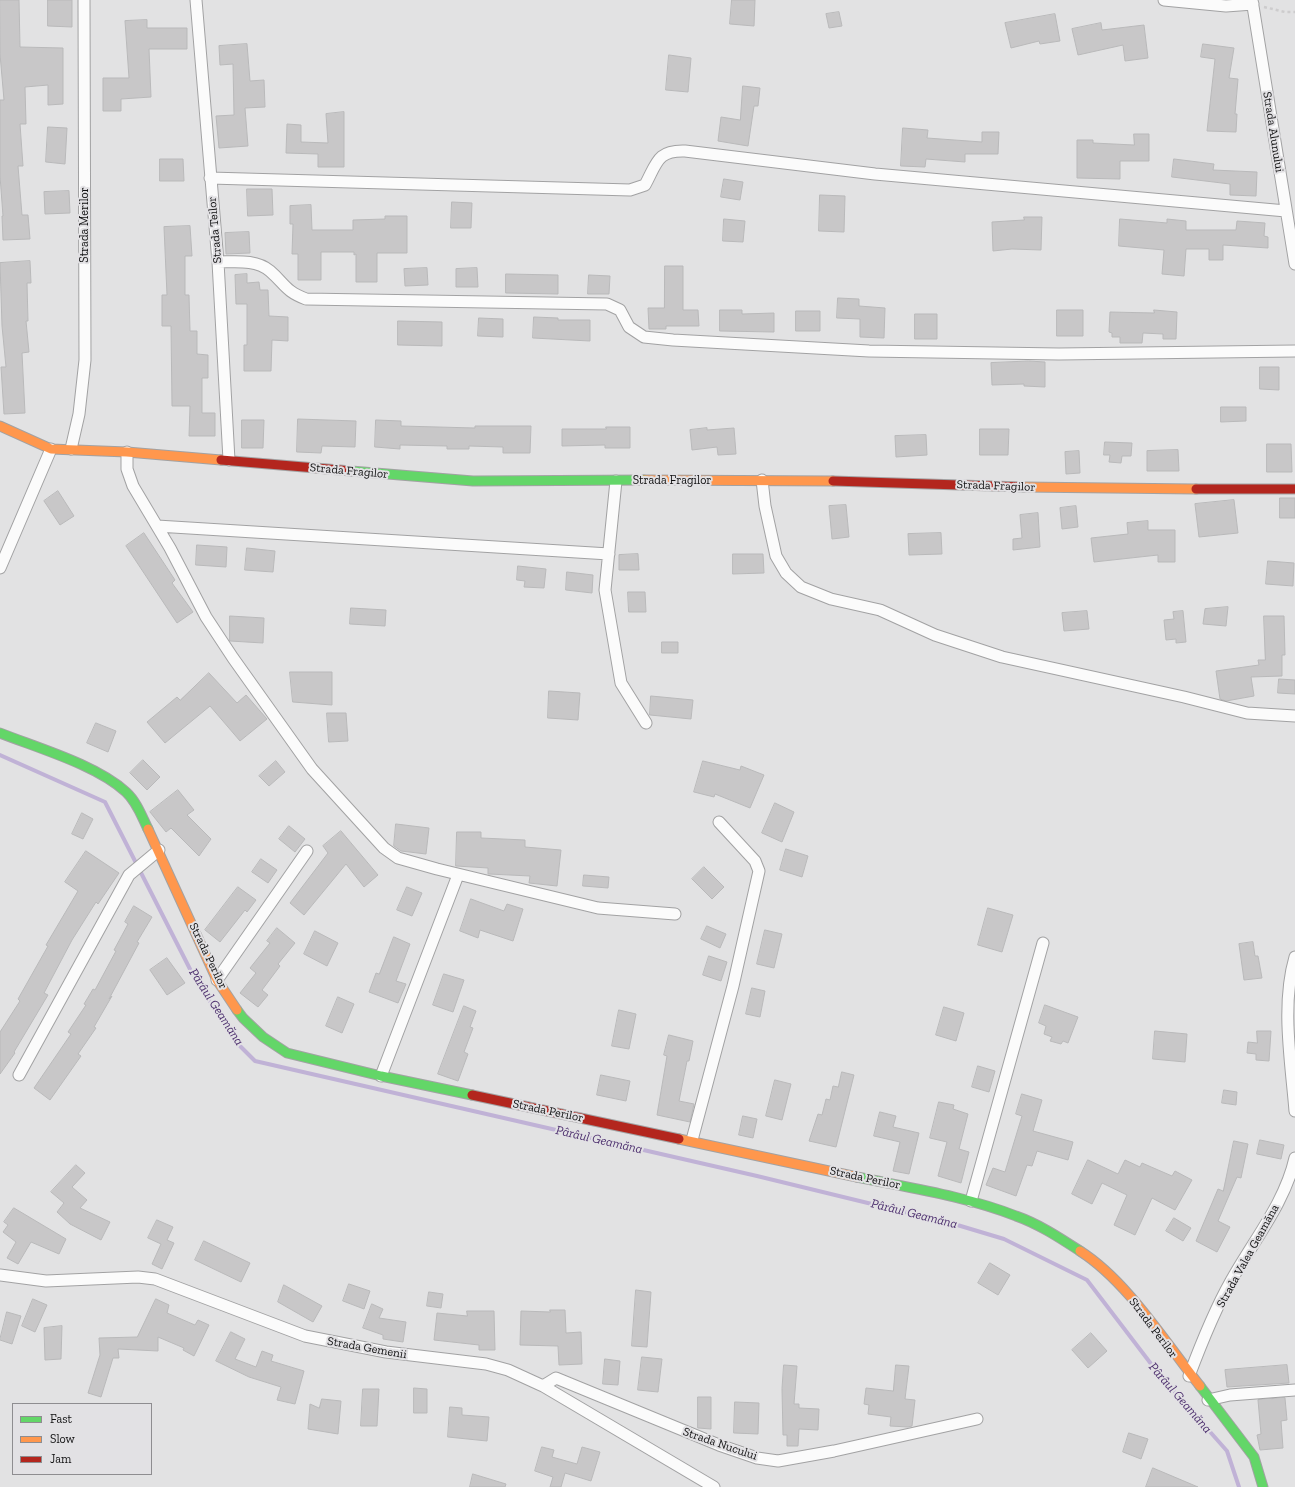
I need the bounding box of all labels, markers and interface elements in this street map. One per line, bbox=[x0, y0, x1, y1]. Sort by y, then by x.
street label: Strada Alunului bbox=[1260, 91, 1286, 173]
street label: Strada Merilor bbox=[78, 187, 92, 263]
street label: Strada Teilor bbox=[205, 196, 225, 264]
street label: Strada Fragilor bbox=[309, 460, 389, 482]
street label: Strada Fragilor bbox=[633, 474, 711, 488]
street label: Strada Fragilor bbox=[956, 477, 1036, 495]
street label: Strada Perilor bbox=[186, 921, 230, 991]
water label: Pârâul Geamăna bbox=[185, 966, 247, 1048]
street label: Strada Perilor bbox=[511, 1096, 585, 1126]
water label: Pârâul Geamăna bbox=[554, 1122, 644, 1158]
street label: Strada Perilor bbox=[828, 1163, 902, 1193]
water label: Pârâul Geamăna bbox=[869, 1196, 959, 1232]
street label: Strada Valea Geamăna bbox=[1214, 1202, 1282, 1310]
street label: Strada Perilor bbox=[1126, 1295, 1180, 1361]
street label: Strada Gemenii bbox=[326, 1334, 408, 1362]
water label: Pârâul Geamăna bbox=[1145, 1359, 1215, 1437]
legend bbox=[12, 1403, 152, 1475]
text: Fast bbox=[50, 1412, 72, 1426]
street label: Strada Nucului bbox=[681, 1425, 759, 1463]
text: Slow bbox=[50, 1432, 75, 1446]
text: Jam bbox=[50, 1452, 71, 1466]

